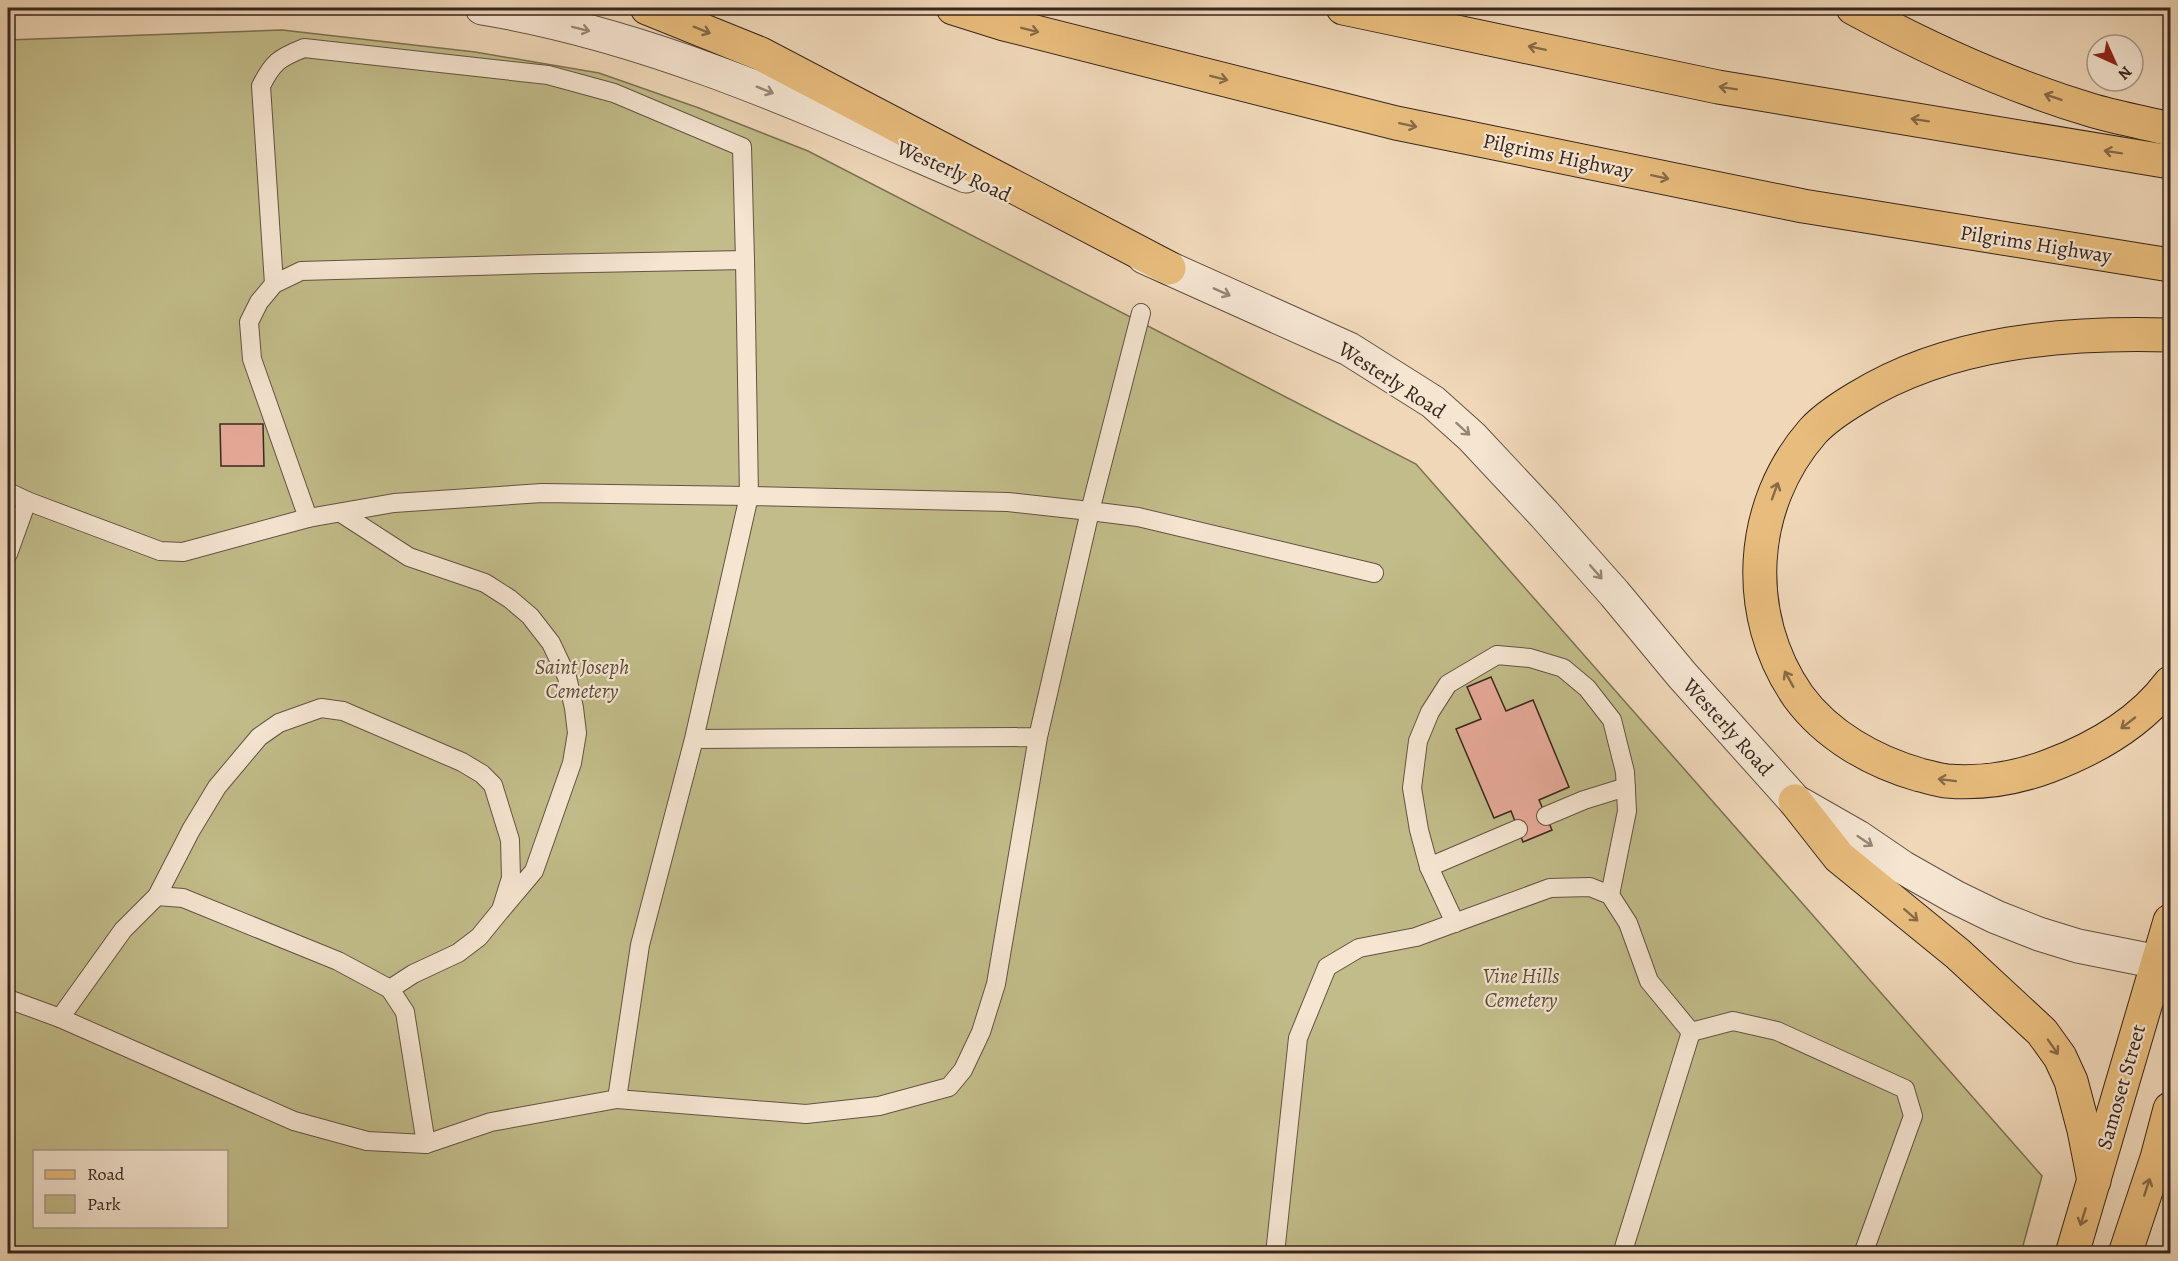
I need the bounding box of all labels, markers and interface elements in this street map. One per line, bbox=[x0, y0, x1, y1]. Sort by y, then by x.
one-way arrow bbox=[571, 23, 590, 35]
one-way arrow bbox=[692, 25, 710, 36]
one-way arrow bbox=[1020, 25, 1039, 36]
north arrow bbox=[2085, 33, 2145, 93]
one-way arrow bbox=[1528, 42, 1547, 54]
text: N bbox=[2113, 61, 2137, 85]
one-way arrow bbox=[1209, 73, 1228, 84]
one-way arrow bbox=[1719, 83, 1738, 94]
one-way arrow bbox=[756, 85, 774, 96]
one-way arrow bbox=[2044, 91, 2063, 102]
one-way arrow bbox=[1911, 114, 1931, 125]
one-way arrow bbox=[1398, 120, 1417, 132]
street label: Pilgrims Highway bbox=[1480, 126, 1636, 186]
street label: Westerly Road bbox=[891, 133, 1016, 209]
one-way arrow bbox=[2103, 146, 2123, 157]
one-way arrow bbox=[1650, 172, 1670, 183]
street label: Pilgrims Highway bbox=[1958, 218, 2114, 270]
one-way arrow bbox=[1213, 286, 1231, 298]
street label: Westerly Road bbox=[1332, 334, 1452, 426]
one-way arrow bbox=[1455, 422, 1470, 436]
one-way arrow bbox=[1771, 482, 1782, 501]
one-way arrow bbox=[1589, 564, 1602, 580]
park label: Saint Joseph Cemetery bbox=[535, 653, 629, 705]
one-way arrow bbox=[1783, 670, 1794, 688]
street label: Westerly Road bbox=[1676, 671, 1780, 782]
one-way arrow bbox=[2120, 716, 2136, 729]
one-way arrow bbox=[1937, 774, 1957, 785]
one-way arrow bbox=[1856, 835, 1872, 847]
one-way arrow bbox=[1903, 908, 1918, 922]
park label: Vine Hills Cemetery bbox=[1483, 962, 1559, 1014]
street label: Samoset Street bbox=[2090, 1021, 2152, 1153]
one-way arrow bbox=[2047, 1039, 2059, 1055]
legend bbox=[33, 1150, 228, 1228]
text: Road bbox=[87, 1162, 125, 1186]
one-way arrow bbox=[2143, 1178, 2154, 1197]
text: Park bbox=[87, 1192, 121, 1216]
one-way arrow bbox=[2077, 1208, 2088, 1227]

